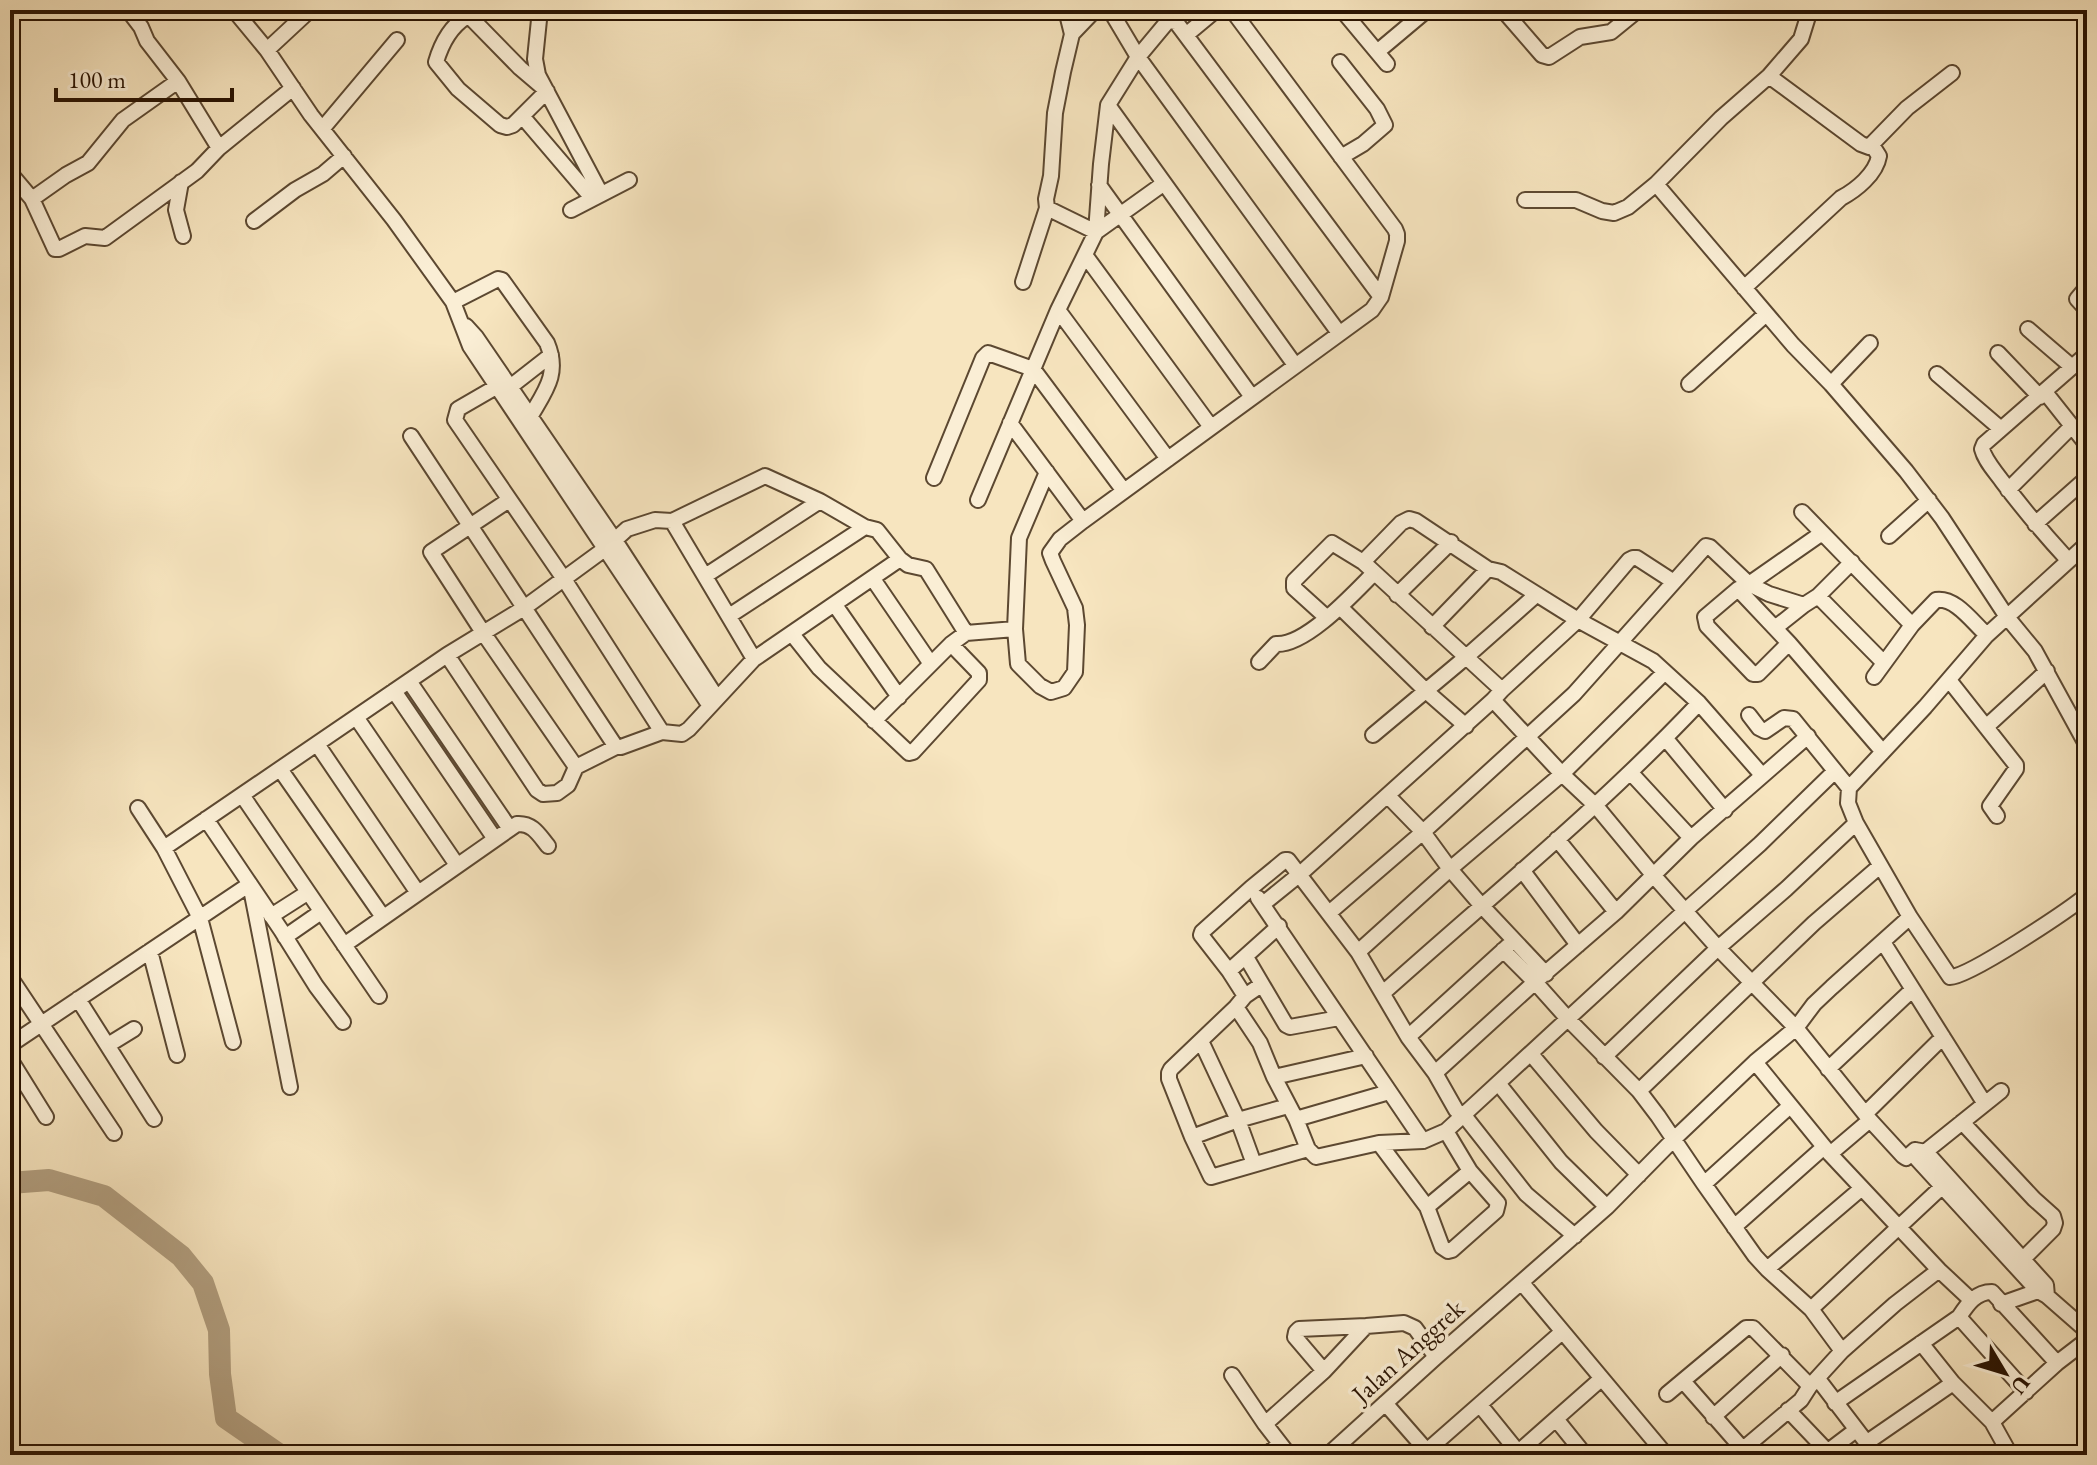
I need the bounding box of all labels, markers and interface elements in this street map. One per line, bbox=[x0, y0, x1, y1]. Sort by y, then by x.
scale bar bbox=[56, 52, 232, 102]
text: 100 m bbox=[68, 64, 126, 95]
street label: Jalan Anggrek bbox=[1343, 1291, 1472, 1412]
north arrow bbox=[1965, 1333, 2045, 1413]
text: U bbox=[2004, 1370, 2037, 1401]

